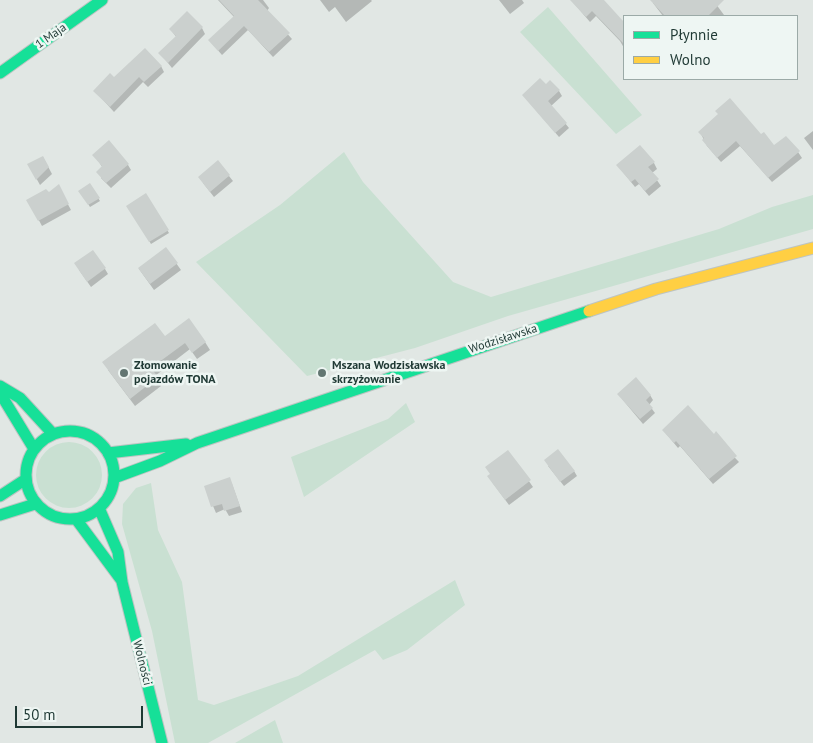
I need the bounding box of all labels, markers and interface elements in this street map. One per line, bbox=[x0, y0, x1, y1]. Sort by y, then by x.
legend bbox=[623, 15, 798, 80]
street label: 1 Maja bbox=[33, 20, 69, 52]
text: Płynnie bbox=[670, 25, 718, 44]
text: Wolno bbox=[670, 50, 710, 69]
street label: Wodzisławska bbox=[467, 321, 539, 357]
place label: Złomowanie pojazdów TONA bbox=[134, 359, 216, 387]
place label: Mszana Wodzisławska skrzyżowanie bbox=[332, 359, 445, 387]
marker: Złomowanie pojazdów TONA bbox=[118, 367, 130, 379]
marker: Mszana Wodzisławska skrzyżowanie bbox=[316, 367, 328, 379]
street label: Wolności bbox=[129, 639, 155, 687]
scale bar bbox=[18, 696, 145, 728]
text: 50 m bbox=[23, 705, 56, 724]

